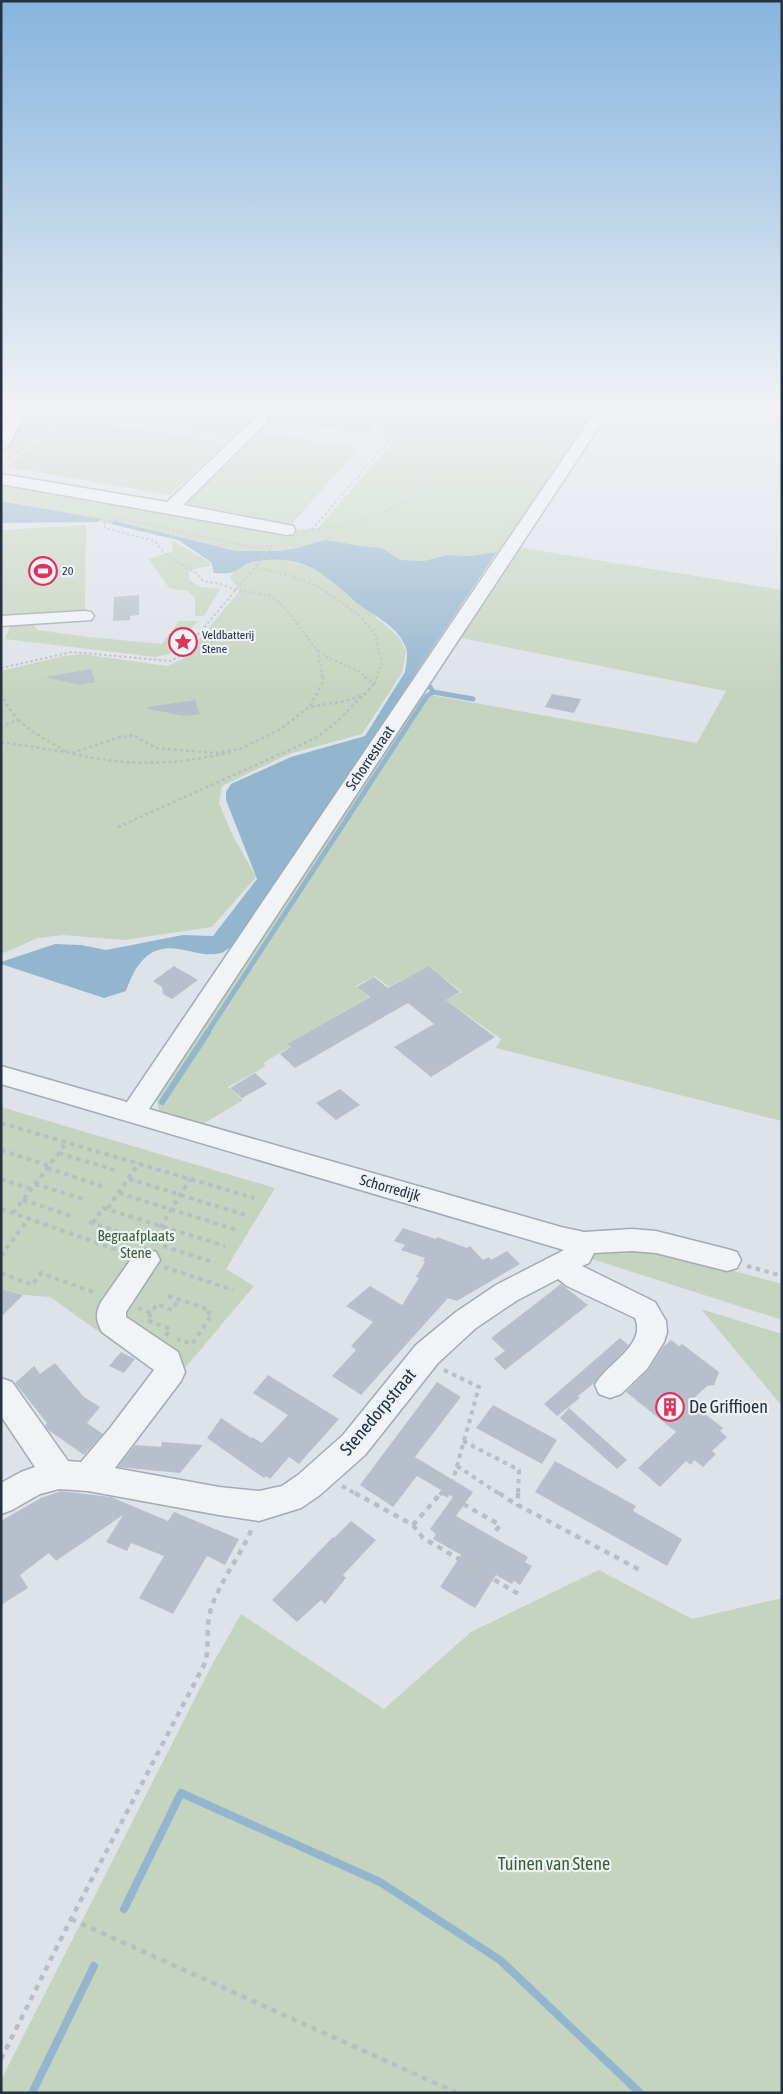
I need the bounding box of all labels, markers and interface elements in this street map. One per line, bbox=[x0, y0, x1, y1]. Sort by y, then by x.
sports icon: 20 bbox=[28, 556, 58, 586]
place label: 20 bbox=[62, 564, 74, 578]
place icon: Veldbatterij Stene bbox=[168, 627, 198, 657]
place label: Veldbatterij Stene bbox=[202, 628, 254, 656]
street label: Schorrestraat bbox=[342, 722, 397, 793]
street label: Schorredijk bbox=[358, 1171, 423, 1204]
park label: Begraafplaats Stene bbox=[97, 1227, 175, 1261]
street label: Stenedorpstraat bbox=[335, 1364, 420, 1459]
building icon: De Griffioen bbox=[655, 1392, 685, 1422]
place label: De Griffioen bbox=[689, 1396, 768, 1417]
park label: Tuinen van Stene bbox=[498, 1853, 610, 1874]

